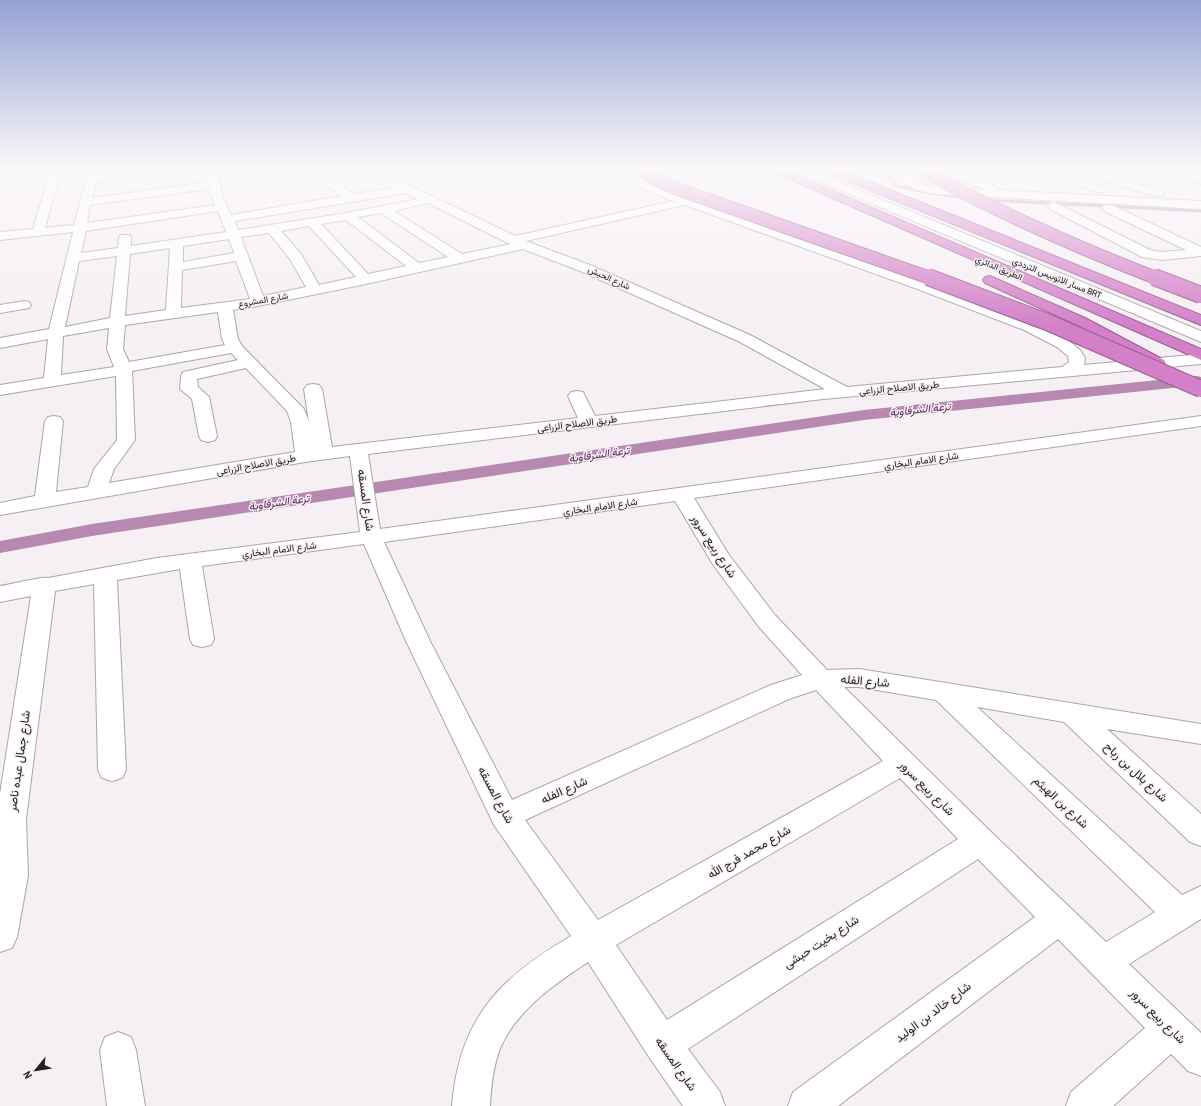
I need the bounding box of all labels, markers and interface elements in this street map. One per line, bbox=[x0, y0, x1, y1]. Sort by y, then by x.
street label: الطريق الدائري bbox=[973, 253, 1024, 284]
street label: مسار الاتوبيس الترددي BRT bbox=[1010, 255, 1104, 303]
street label: شارع الحبش bbox=[586, 263, 632, 293]
street label: شارع المشروع bbox=[237, 290, 289, 310]
street label: طريق الاصلاح الزراعى bbox=[858, 377, 940, 397]
water label: ترعة الشرقاوية bbox=[889, 399, 953, 419]
street label: طريق الاصلاح الزراعى bbox=[536, 412, 618, 435]
water label: ترعة الشرقاوية bbox=[568, 443, 632, 465]
street label: شارع الامام البخاري bbox=[883, 449, 960, 474]
street label: طريق الاصلاح الزراعى bbox=[215, 451, 297, 478]
street label: شارع المسقه bbox=[353, 468, 378, 532]
water label: ترعة الشرقاوية bbox=[248, 491, 312, 513]
street label: شارع الامام البخاري bbox=[562, 495, 639, 520]
street label: شارع ربيع سرور bbox=[686, 510, 740, 581]
street label: شارع الامام البخاري bbox=[241, 538, 318, 563]
street label: شارع الفله bbox=[840, 671, 890, 692]
street label: شارع جمال عبده ناصر bbox=[4, 710, 35, 814]
street label: شارع بلال بن رباح bbox=[1100, 738, 1171, 806]
street label: شارع ربيع سرور bbox=[894, 756, 958, 820]
street label: شارع المسقه bbox=[473, 764, 518, 827]
street label: شارع بن الهيثم bbox=[1029, 772, 1092, 833]
street label: شارع الفله bbox=[538, 773, 590, 808]
street label: شارع محمد فرج الله bbox=[705, 822, 794, 883]
street label: شارع بخيت حبشى bbox=[780, 912, 862, 973]
street label: شارع خالد بن الوليد bbox=[892, 978, 975, 1047]
street label: شارع ربيع سرور bbox=[1125, 984, 1189, 1048]
street label: شارع المسقه bbox=[651, 1034, 700, 1095]
north arrow bbox=[16, 1050, 56, 1090]
text: N bbox=[20, 1069, 35, 1081]

